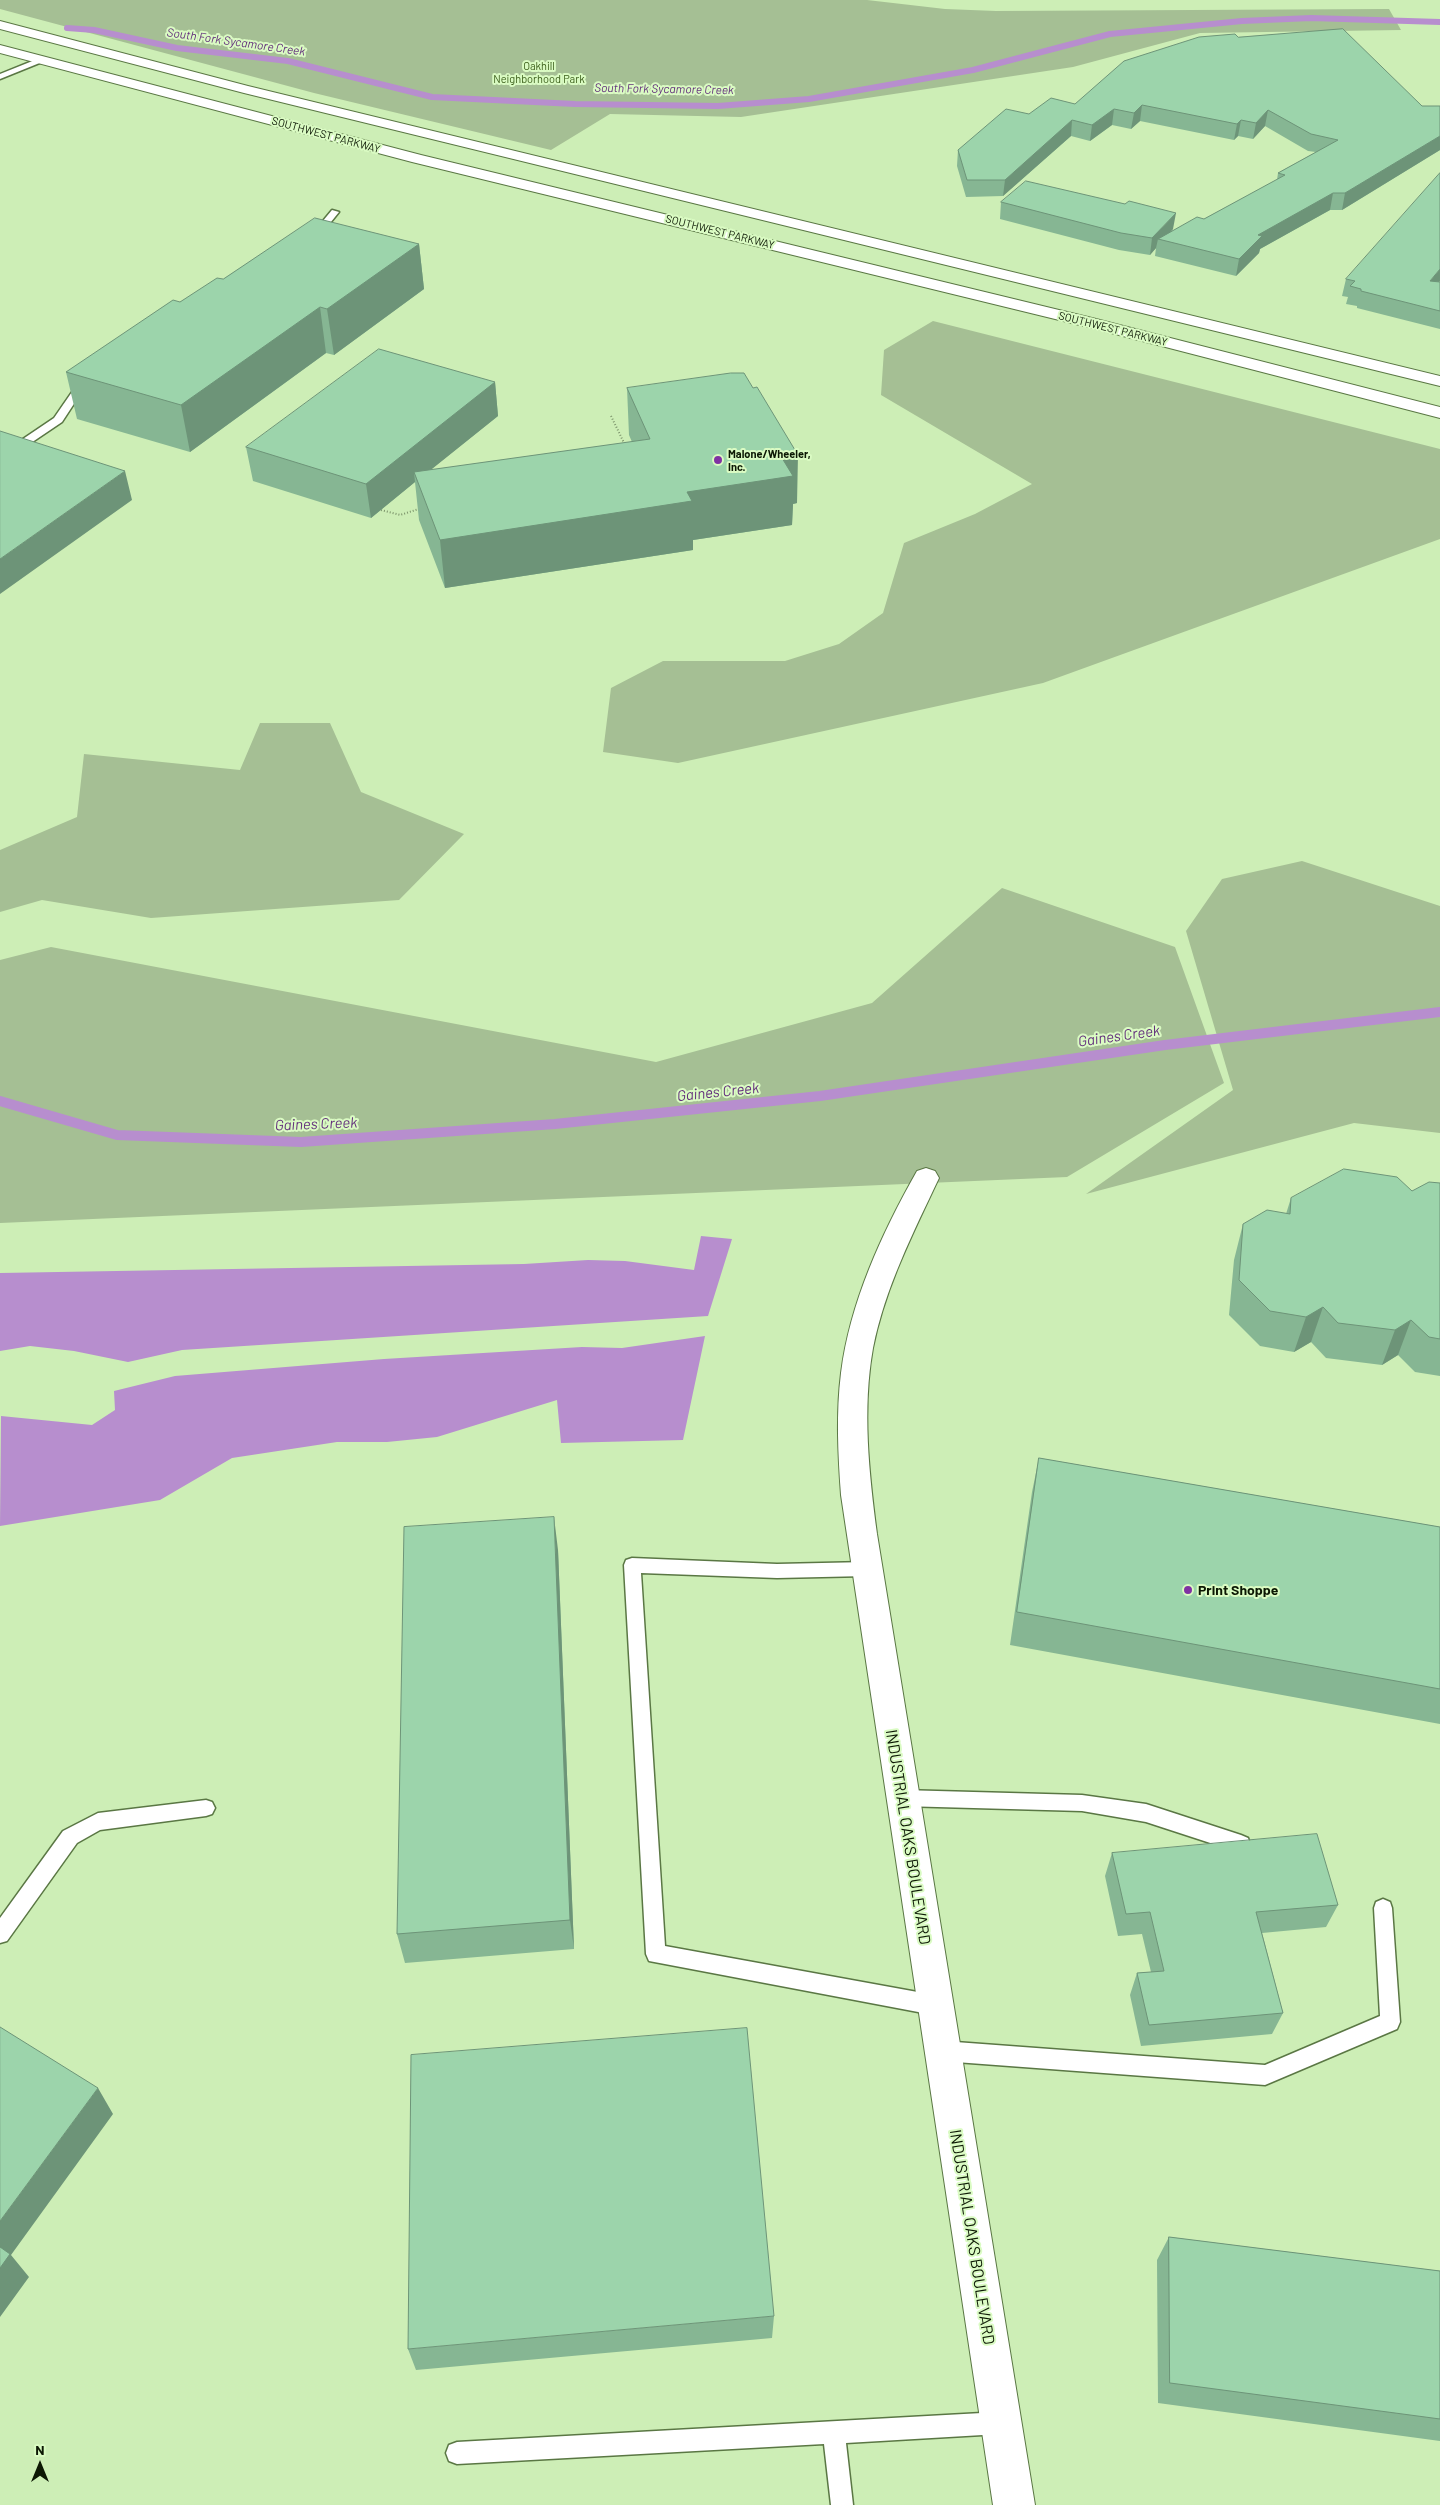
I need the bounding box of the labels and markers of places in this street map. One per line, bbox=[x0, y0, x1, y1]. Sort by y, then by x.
place label: Malone/Wheeler, Inc. bbox=[728, 447, 811, 473]
marker: Malone/Wheeler, Inc. bbox=[712, 454, 724, 466]
place label: Print Shoppe bbox=[1198, 1582, 1278, 1598]
marker: Print Shoppe bbox=[1182, 1584, 1194, 1596]

